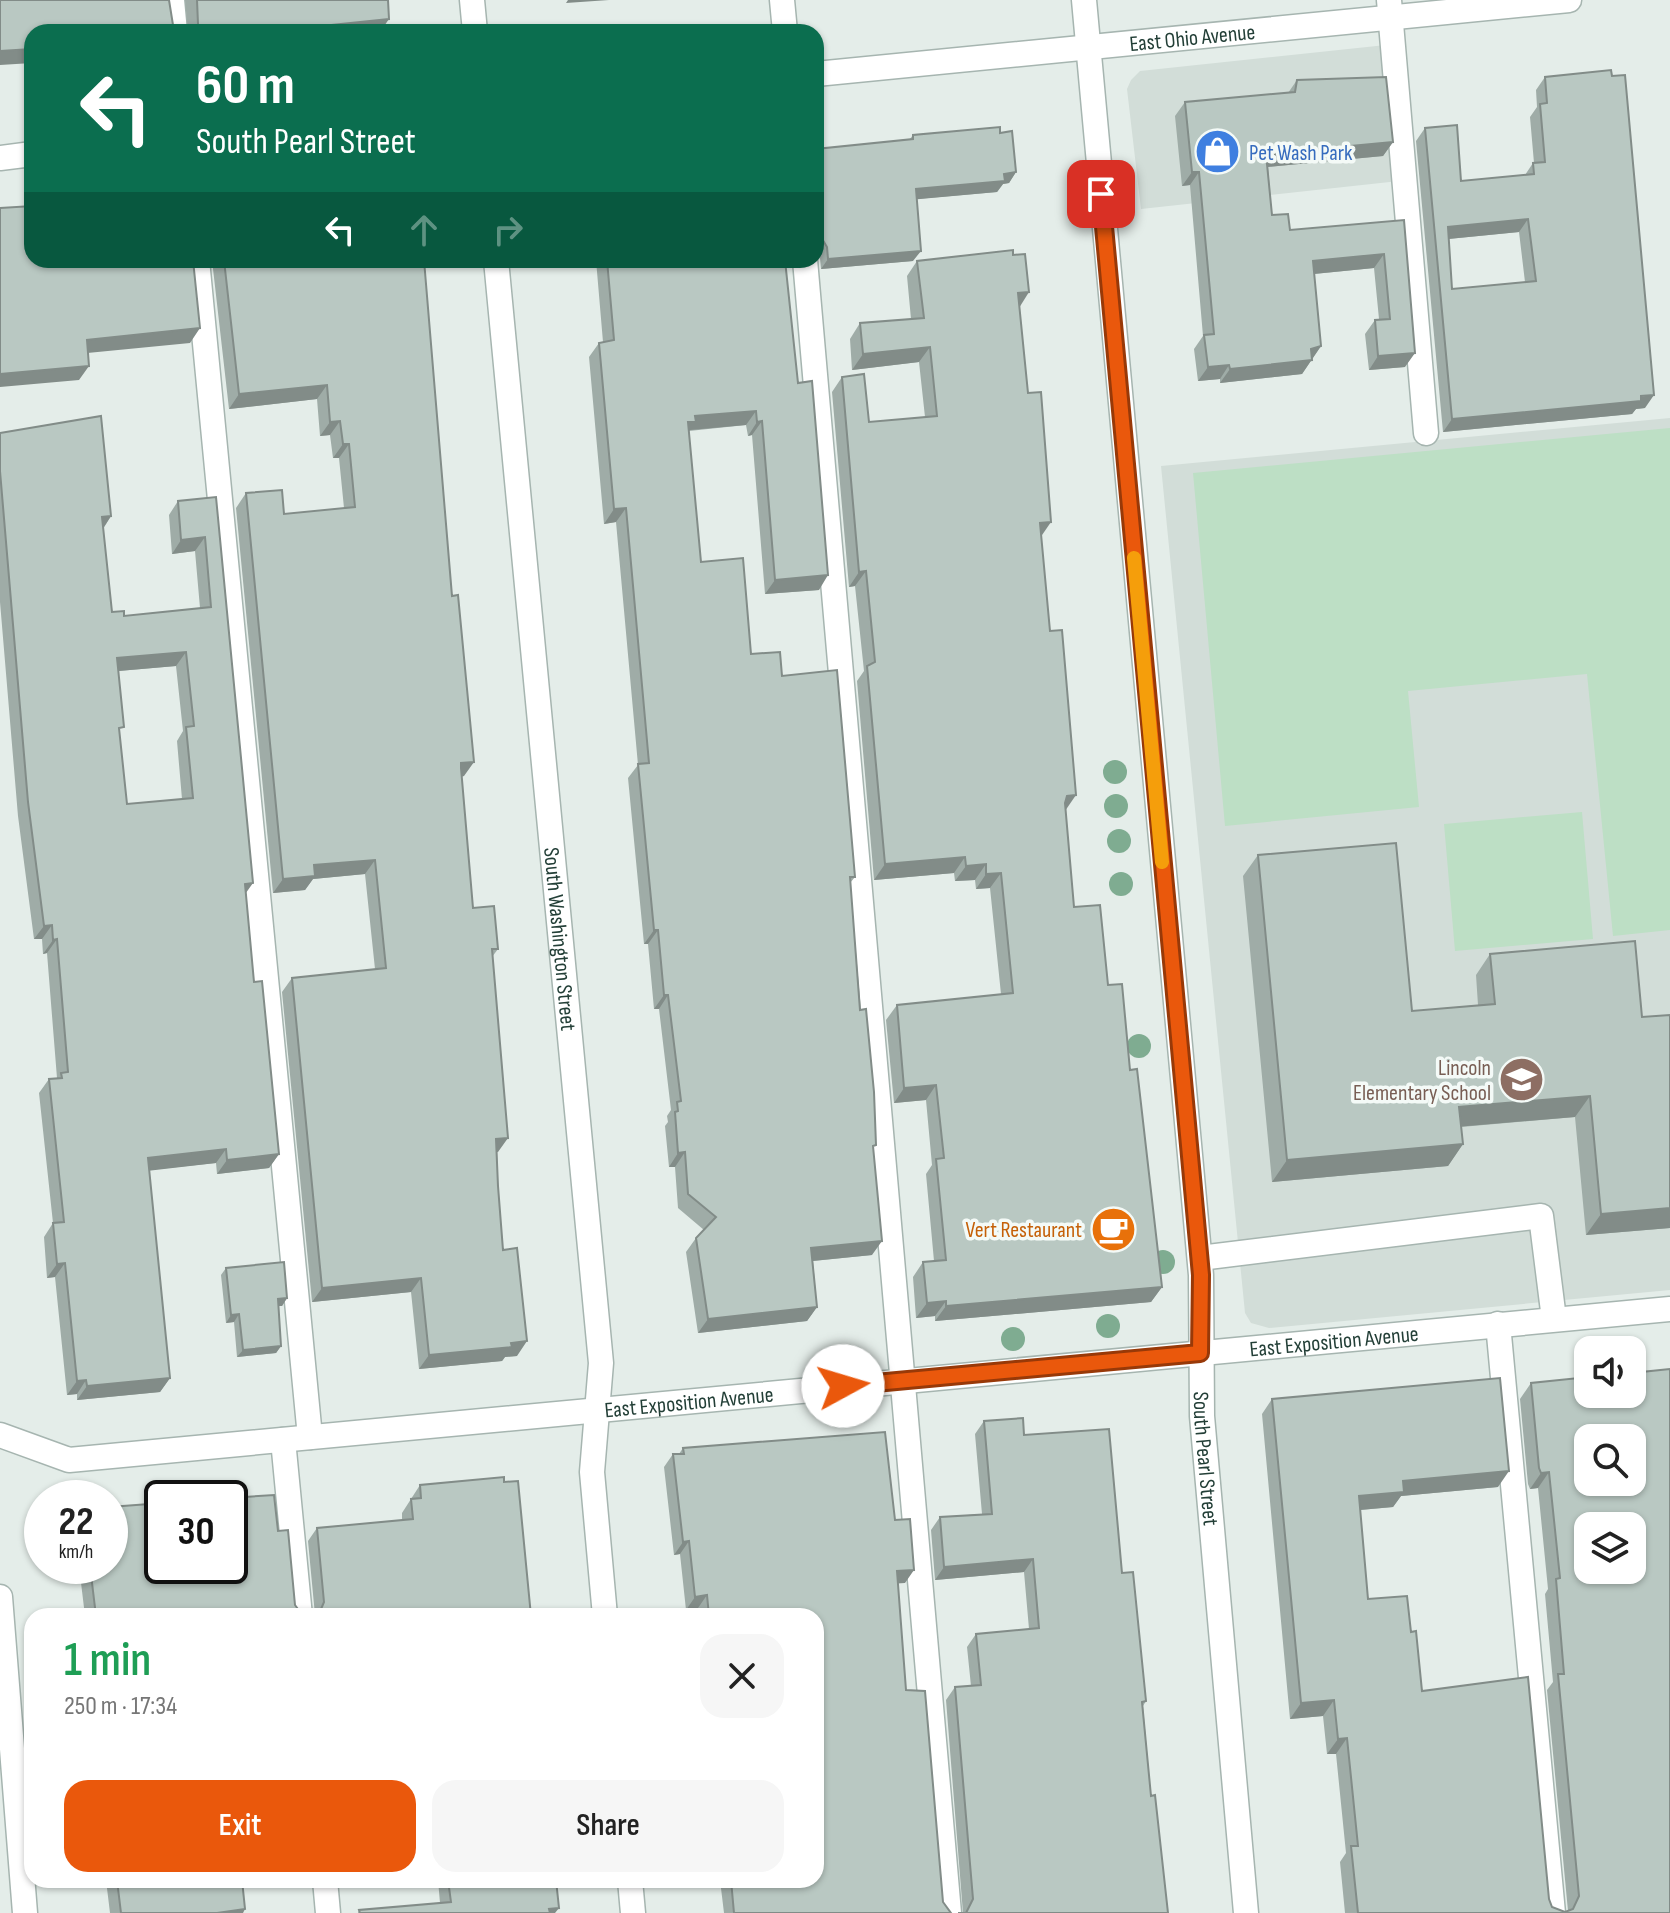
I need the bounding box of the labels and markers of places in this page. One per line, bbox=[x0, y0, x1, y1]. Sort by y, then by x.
shop icon: Pet Wash Park bbox=[1194, 128, 1242, 176]
place label: Pet Wash Park bbox=[1249, 140, 1353, 167]
pin bbox=[1067, 160, 1135, 228]
place label: Lincoln Elementary School bbox=[1353, 1055, 1491, 1107]
school or university icon: Lincoln Elementary School bbox=[1498, 1056, 1546, 1104]
cafe icon: Vert Restaurant bbox=[1089, 1205, 1137, 1253]
place label: Vert Restaurant bbox=[966, 1217, 1082, 1244]

